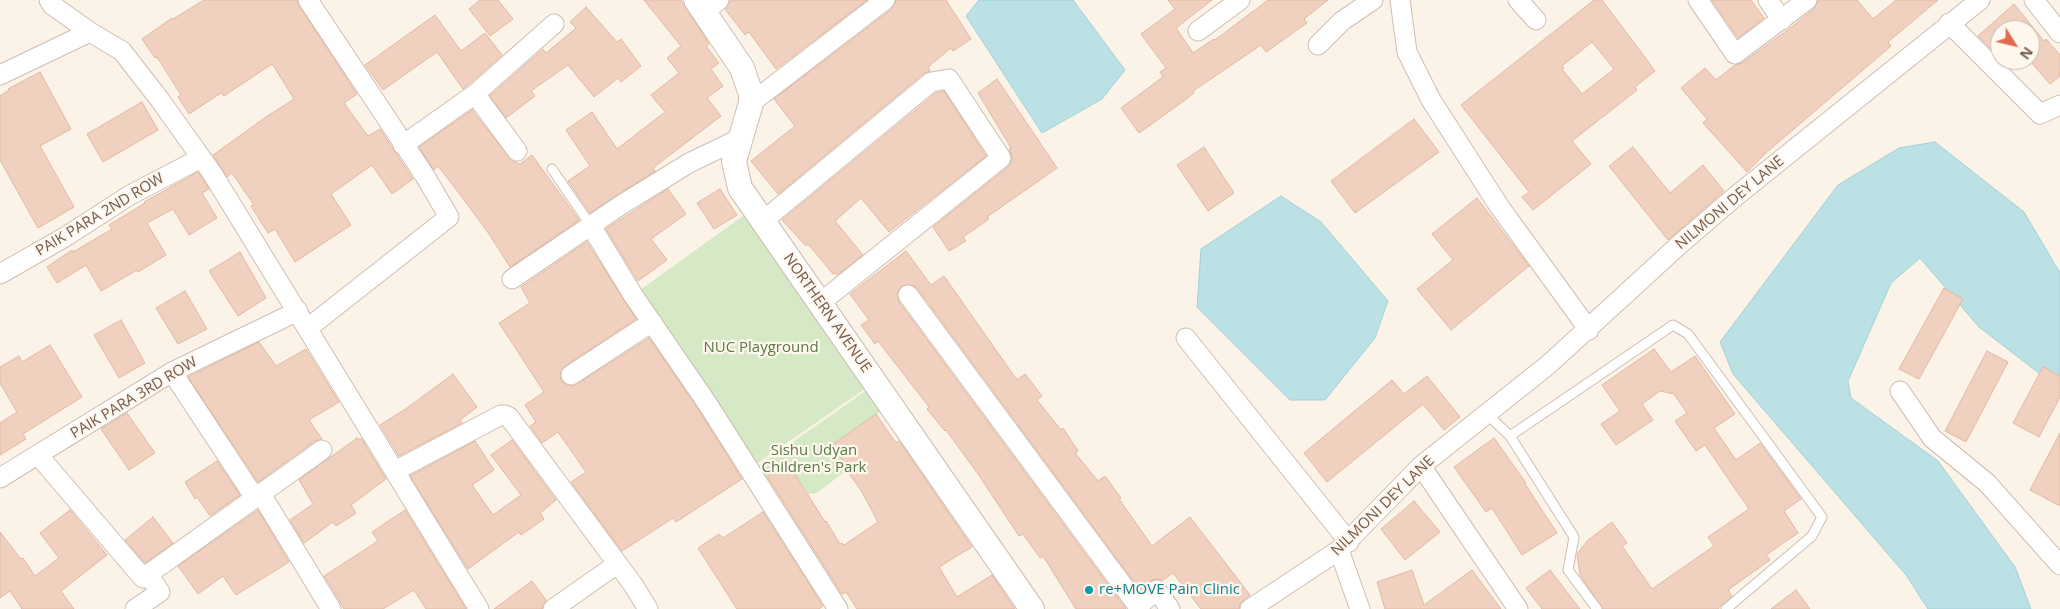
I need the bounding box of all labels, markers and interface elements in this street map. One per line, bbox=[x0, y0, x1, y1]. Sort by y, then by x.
north arrow bbox=[1990, 20, 2040, 70]
text: N bbox=[2016, 43, 2038, 64]
street label: NILMONI DEY LANE bbox=[1672, 152, 1788, 254]
street label: PAIK PARA 2ND ROW bbox=[33, 170, 167, 260]
street label: NORTHERN AVENUE bbox=[779, 250, 875, 376]
park label: NUC Playground bbox=[703, 339, 819, 357]
street label: PAIK PARA 3RD ROW bbox=[68, 353, 200, 443]
park label: Sishu Udyan Children's Park bbox=[762, 442, 866, 477]
street label: NILMONI DEY LANE bbox=[1328, 452, 1438, 560]
place label: re+MOVE Pain Clinic bbox=[1099, 581, 1240, 599]
marker: re+MOVE Pain Clinic bbox=[1083, 584, 1095, 596]

